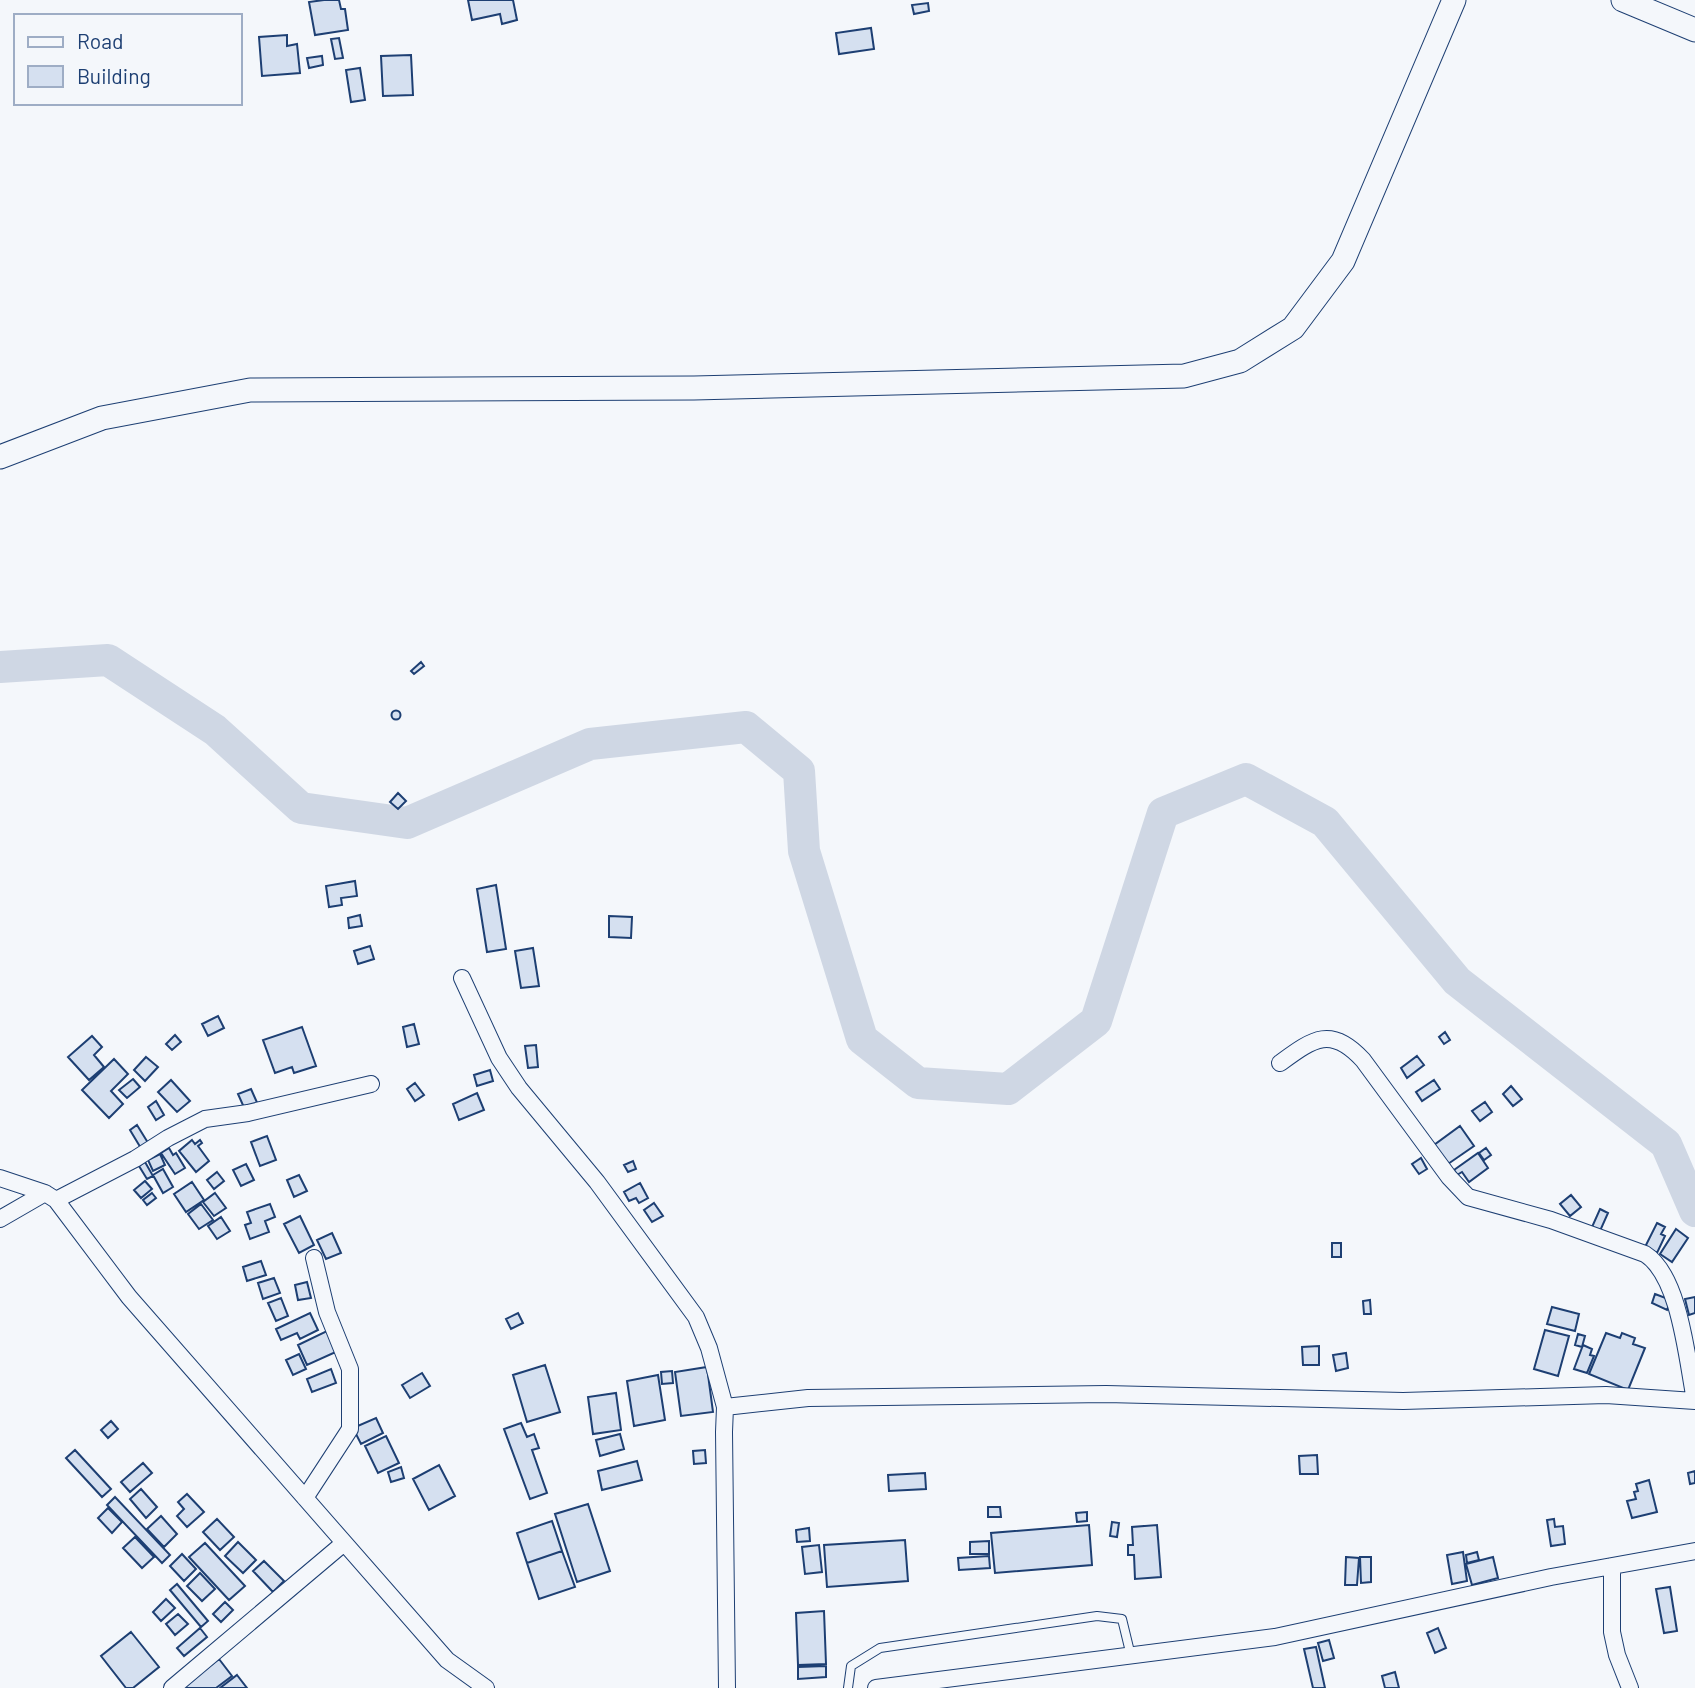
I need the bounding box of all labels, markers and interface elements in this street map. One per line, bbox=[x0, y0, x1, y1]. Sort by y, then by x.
legend bbox=[14, 14, 242, 105]
text: Road bbox=[77, 28, 123, 53]
text: Building bbox=[77, 63, 151, 88]

